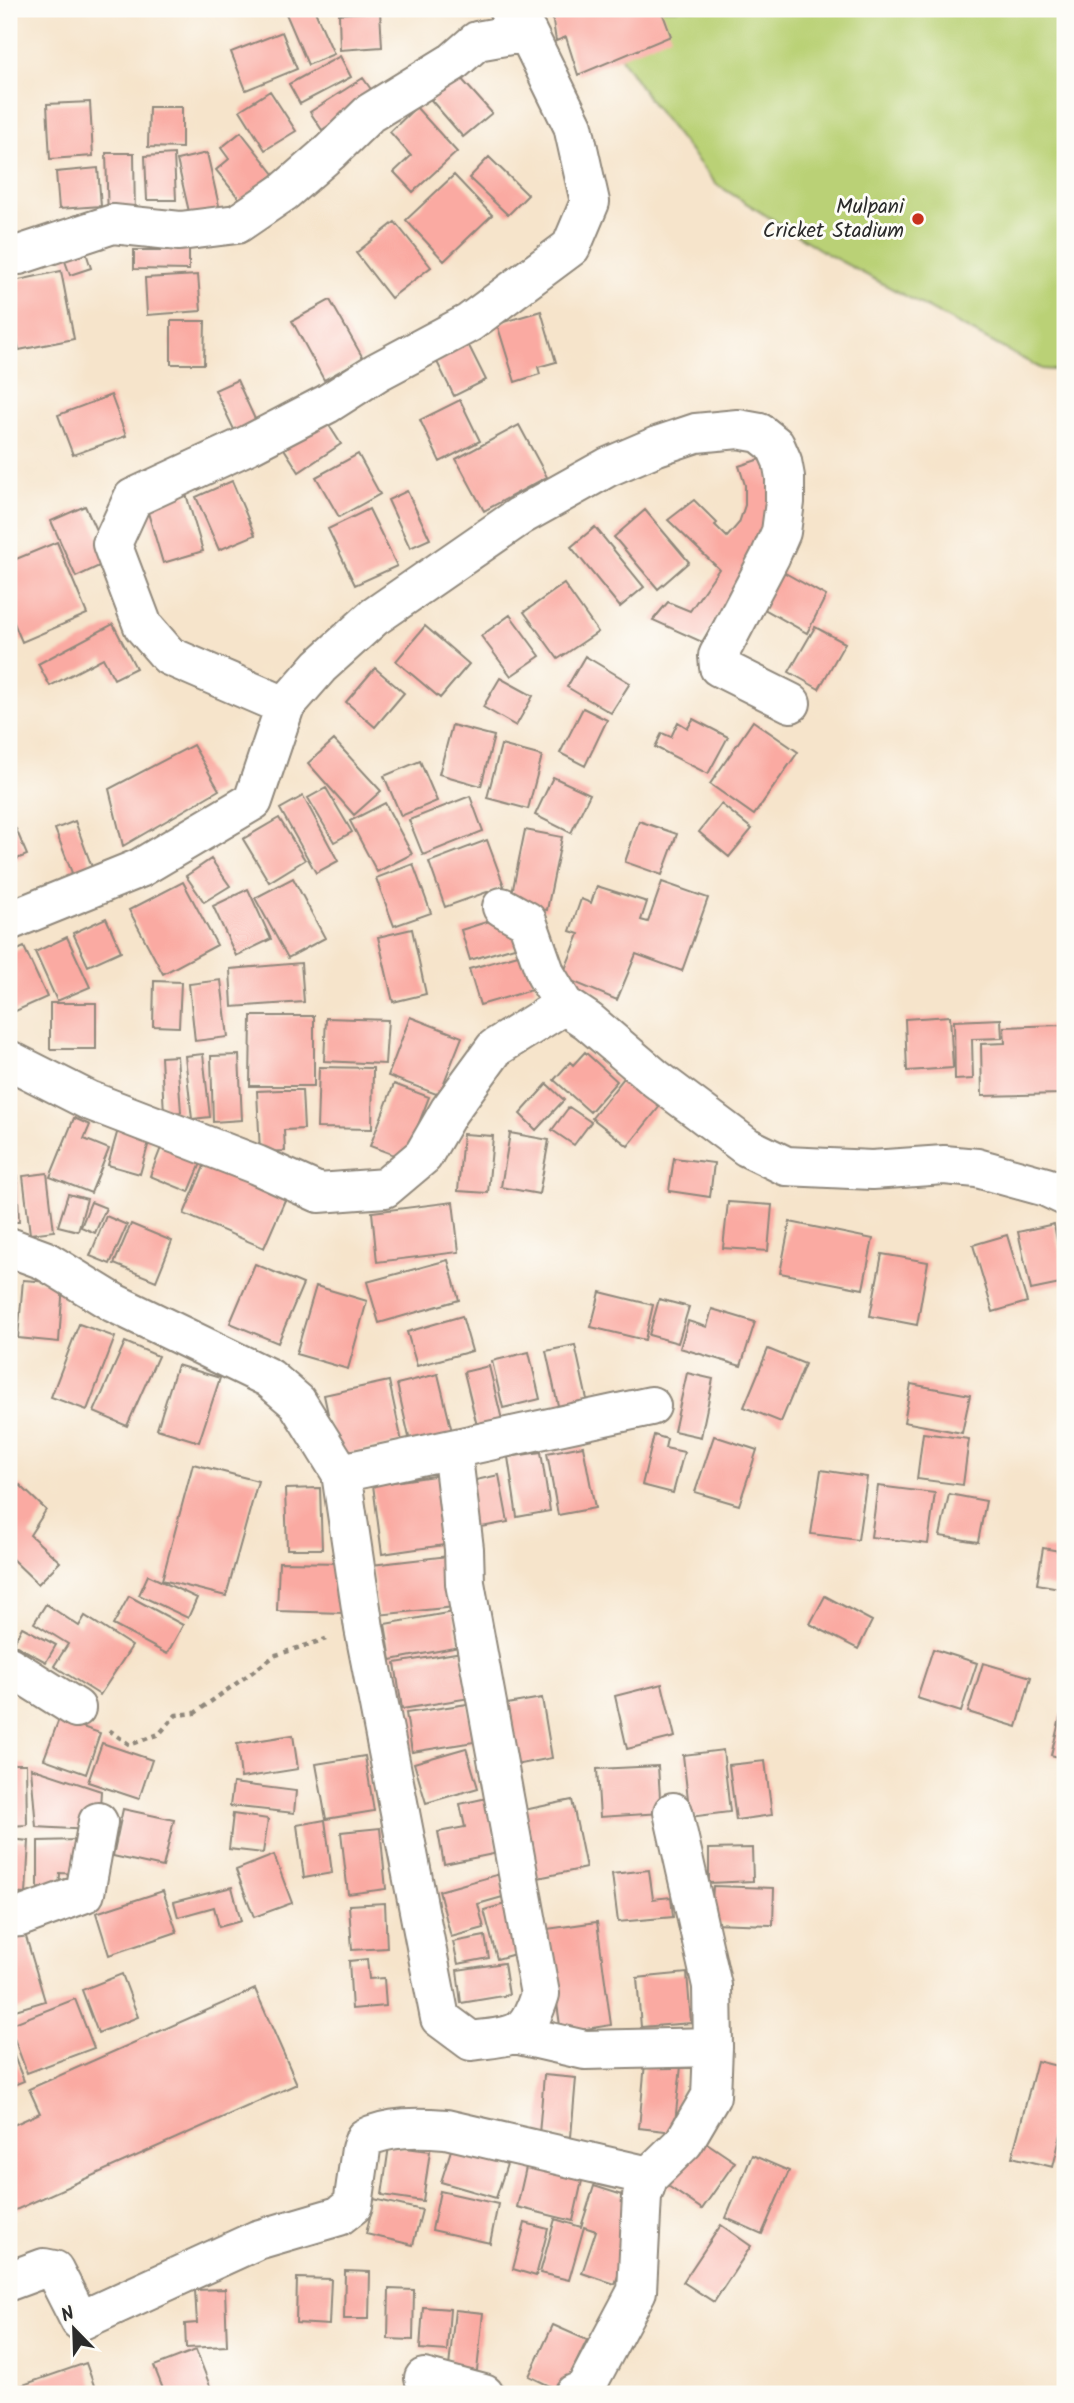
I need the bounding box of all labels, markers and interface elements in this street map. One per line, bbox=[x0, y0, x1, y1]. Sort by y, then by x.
place label: Mulpani Cricket Stadium bbox=[763, 191, 905, 248]
marker: Mulpani Cricket Stadium bbox=[910, 211, 926, 227]
north arrow bbox=[38, 2294, 108, 2364]
text: N bbox=[57, 2299, 80, 2331]

